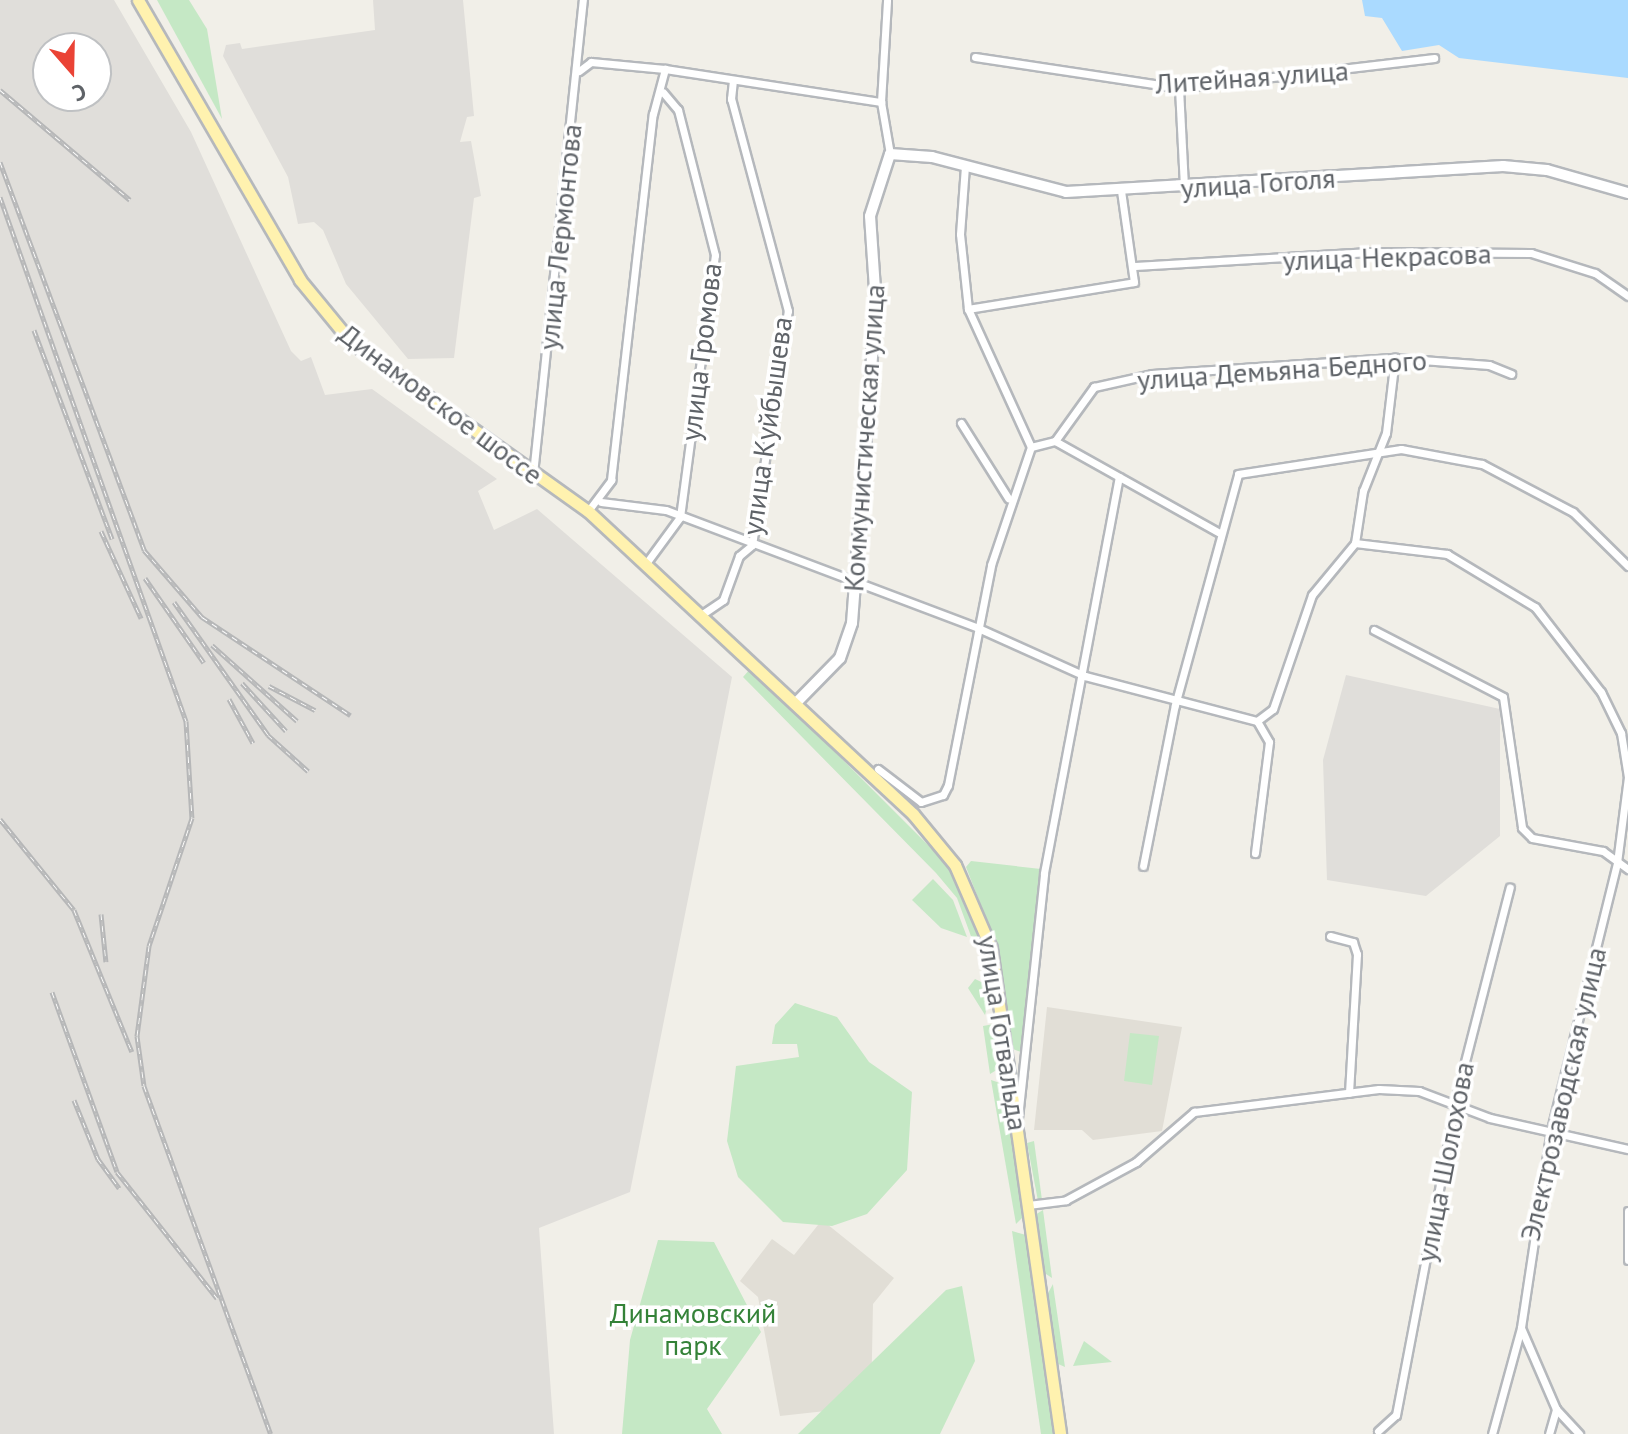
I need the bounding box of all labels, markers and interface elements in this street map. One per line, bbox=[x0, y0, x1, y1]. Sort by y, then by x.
north arrow bbox=[32, 32, 112, 112]
street label: Литейная улица bbox=[1154, 53, 1350, 101]
text: С bbox=[69, 77, 90, 108]
street label: улица Лермонтова bbox=[531, 122, 589, 352]
street label: улица Гоголя bbox=[1179, 161, 1337, 205]
street label: улица Некрасова bbox=[1282, 237, 1492, 277]
street label: улица Громова bbox=[673, 261, 729, 443]
street label: Коммунистическая улица bbox=[836, 283, 892, 593]
street label: улица Куйбышева bbox=[735, 315, 799, 537]
street label: Динамовское шоссе bbox=[333, 316, 549, 492]
street label: улица Демьяна Бедного bbox=[1136, 343, 1428, 397]
street label: улица Готвальда bbox=[971, 933, 1035, 1133]
street label: Электрозаводская улица bbox=[1513, 944, 1613, 1244]
street label: улица Шолохова bbox=[1409, 1059, 1481, 1265]
park label: Динамовский парк bbox=[610, 1296, 776, 1362]

